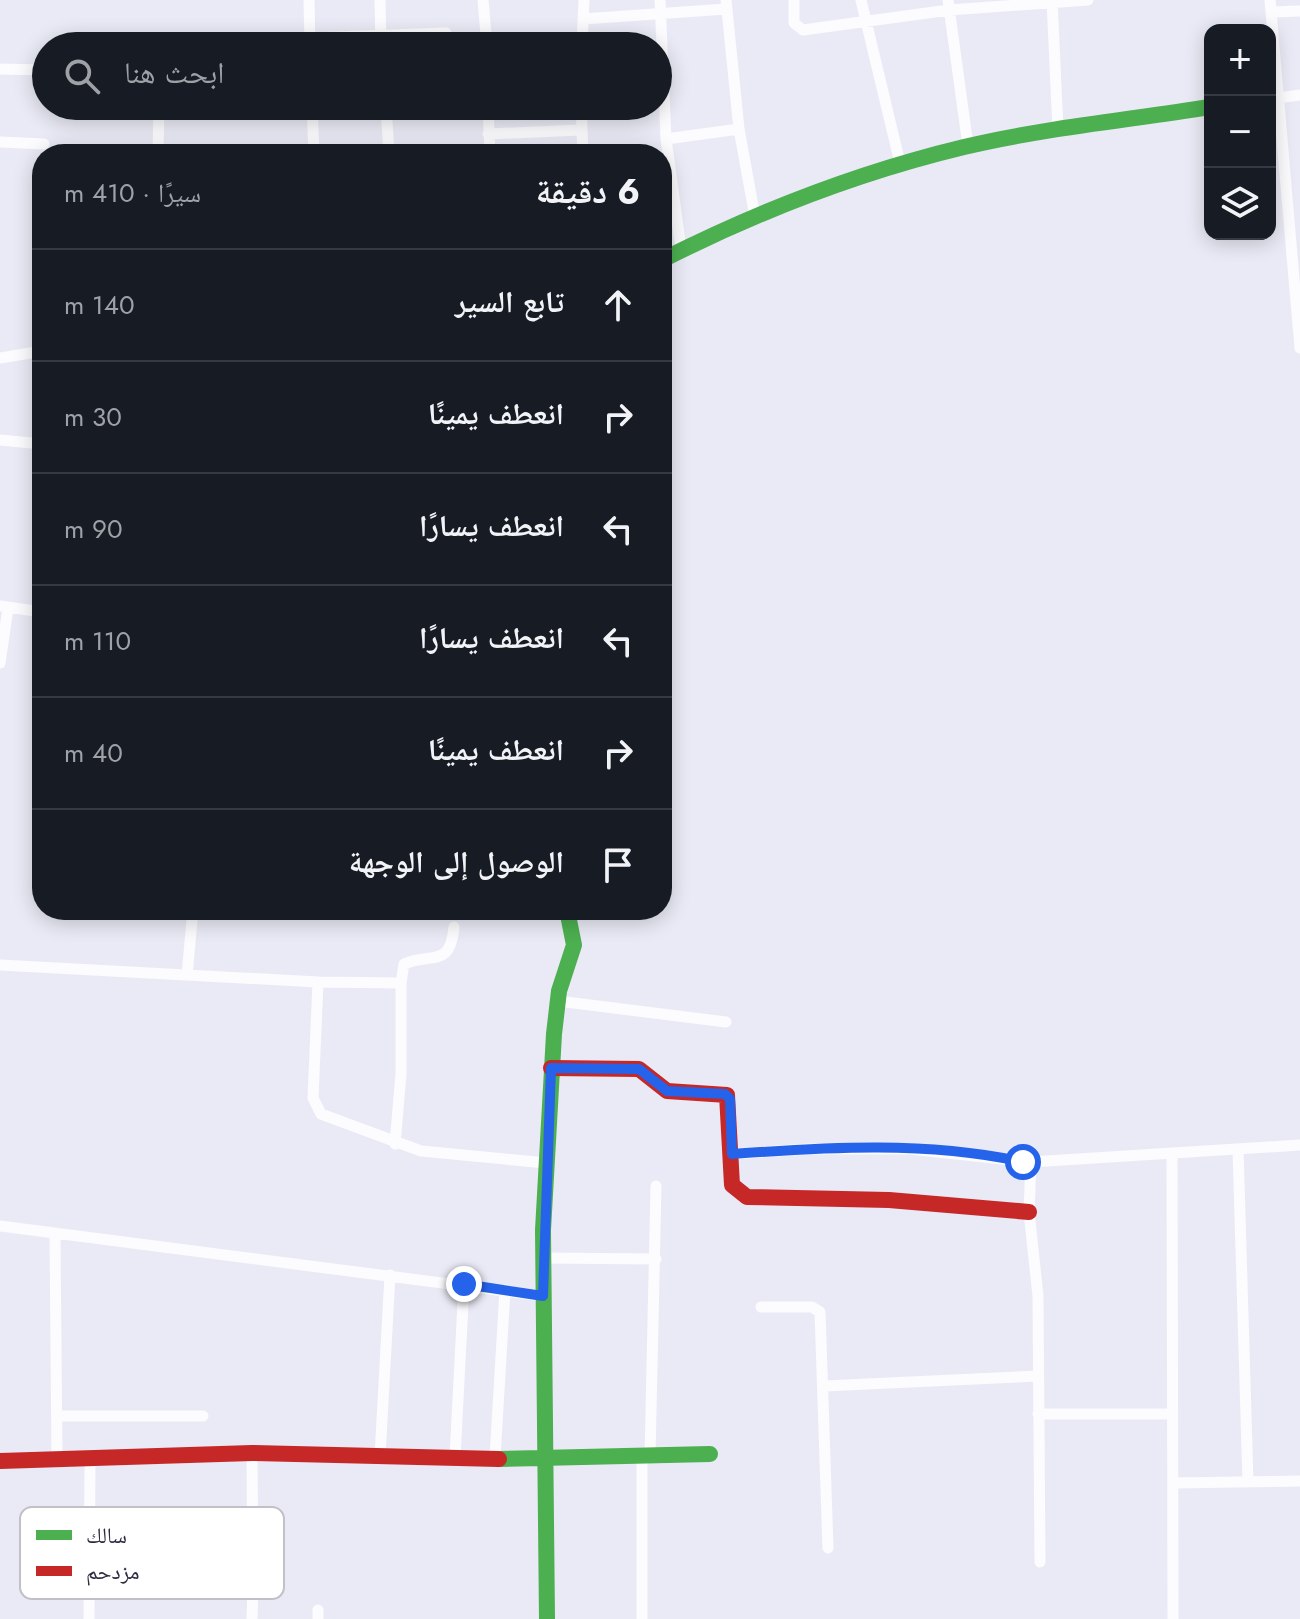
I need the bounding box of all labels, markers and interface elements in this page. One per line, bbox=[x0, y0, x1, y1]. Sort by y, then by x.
map controls bbox=[1204, 24, 1276, 240]
button: + bbox=[1204, 24, 1276, 96]
search box bbox=[32, 32, 672, 120]
text: ابحث هنا bbox=[124, 51, 224, 94]
icon: search bbox=[60, 54, 104, 98]
button: − bbox=[1204, 96, 1276, 168]
text: 6 دقيقة bbox=[536, 167, 640, 216]
button: layers bbox=[1204, 168, 1276, 240]
text: سيرًا · 410 m bbox=[64, 174, 201, 212]
text: تابع السير bbox=[455, 280, 564, 323]
icon: ahead bbox=[596, 283, 640, 327]
text: 140 m bbox=[64, 286, 135, 324]
text: انعطف يمينًا bbox=[428, 392, 564, 435]
icon: right bbox=[596, 395, 640, 439]
text: 30 m bbox=[64, 398, 122, 436]
text: انعطف يسارًا bbox=[419, 504, 564, 547]
icon: left bbox=[596, 507, 640, 551]
text: 90 m bbox=[64, 510, 123, 548]
text: انعطف يسارًا bbox=[419, 616, 564, 659]
icon: left bbox=[596, 619, 640, 663]
text: 110 m bbox=[64, 622, 131, 660]
text: انعطف يمينًا bbox=[428, 728, 564, 771]
icon: right bbox=[596, 731, 640, 775]
text: 40 m bbox=[64, 734, 123, 772]
text: الوصول إلى الوجهة bbox=[349, 840, 564, 883]
icon: arrive bbox=[596, 843, 640, 887]
route start bbox=[1005, 1144, 1041, 1180]
route end bbox=[446, 1266, 482, 1302]
legend bbox=[20, 1507, 284, 1599]
text: سالك bbox=[86, 1519, 127, 1551]
text: مزدحم bbox=[86, 1555, 140, 1587]

